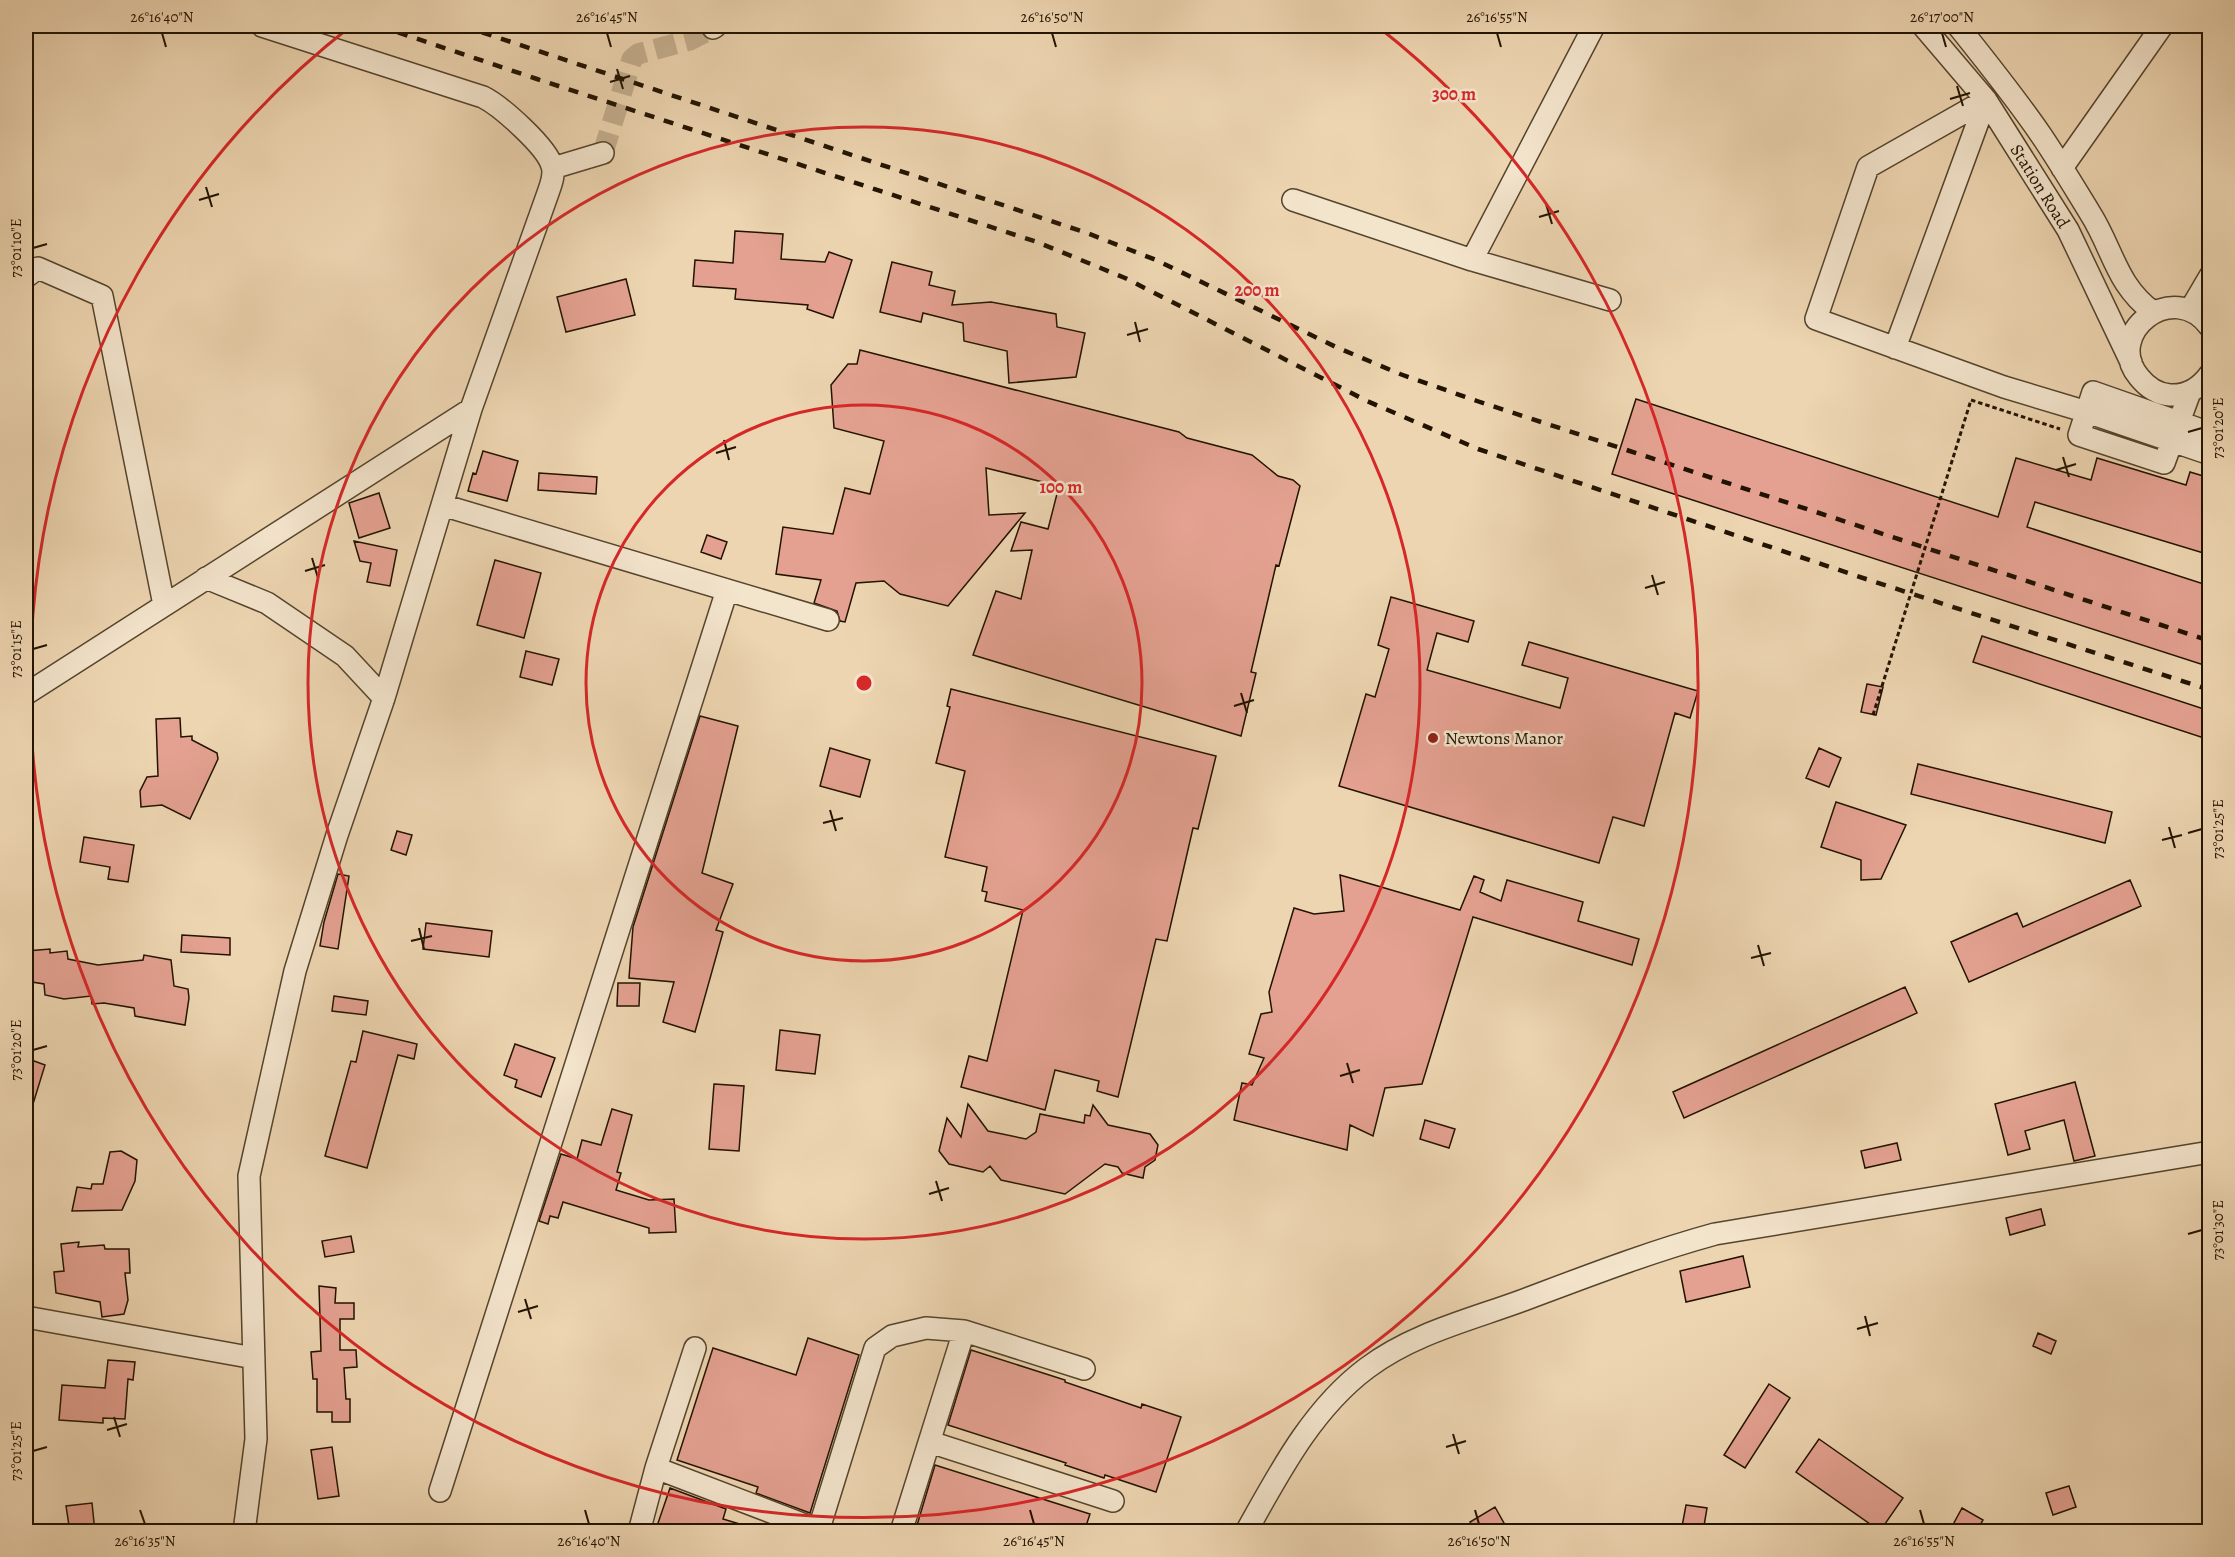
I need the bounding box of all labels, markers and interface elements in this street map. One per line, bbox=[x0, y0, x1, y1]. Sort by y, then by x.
text: 26°16'40"N bbox=[130, 7, 194, 27]
text: 26°16'45"N bbox=[576, 7, 638, 27]
text: 26°16'50"N bbox=[1021, 7, 1084, 27]
text: 26°16'55"N bbox=[1466, 7, 1528, 27]
text: 26°17'00"N bbox=[1910, 7, 1974, 27]
text: 300 m bbox=[1432, 82, 1476, 106]
street label: Station Road bbox=[2005, 139, 2075, 233]
text: 73°01'10"E bbox=[6, 218, 26, 278]
text: 200 m bbox=[1234, 278, 1280, 302]
text: 73°01'20"E bbox=[2208, 397, 2228, 459]
text: 100 m bbox=[1040, 475, 1082, 499]
text: 73°01'15"E bbox=[6, 620, 26, 678]
centre of rings bbox=[854, 673, 874, 693]
place label: Newtons Manor bbox=[1445, 726, 1563, 750]
marker: Newtons Manor bbox=[1426, 731, 1440, 745]
text: 73°01'25"E bbox=[2208, 799, 2228, 859]
text: 73°01'20"E bbox=[6, 1019, 26, 1081]
text: 73°01'30"E bbox=[2208, 1200, 2228, 1260]
text: 73°01'25"E bbox=[6, 1421, 26, 1481]
text: 26°16'35"N bbox=[114, 1531, 176, 1551]
text: 26°16'40"N bbox=[557, 1531, 621, 1551]
text: 26°16'45"N bbox=[1003, 1531, 1065, 1551]
text: 26°16'50"N bbox=[1448, 1531, 1511, 1551]
text: 26°16'55"N bbox=[1893, 1531, 1955, 1551]

